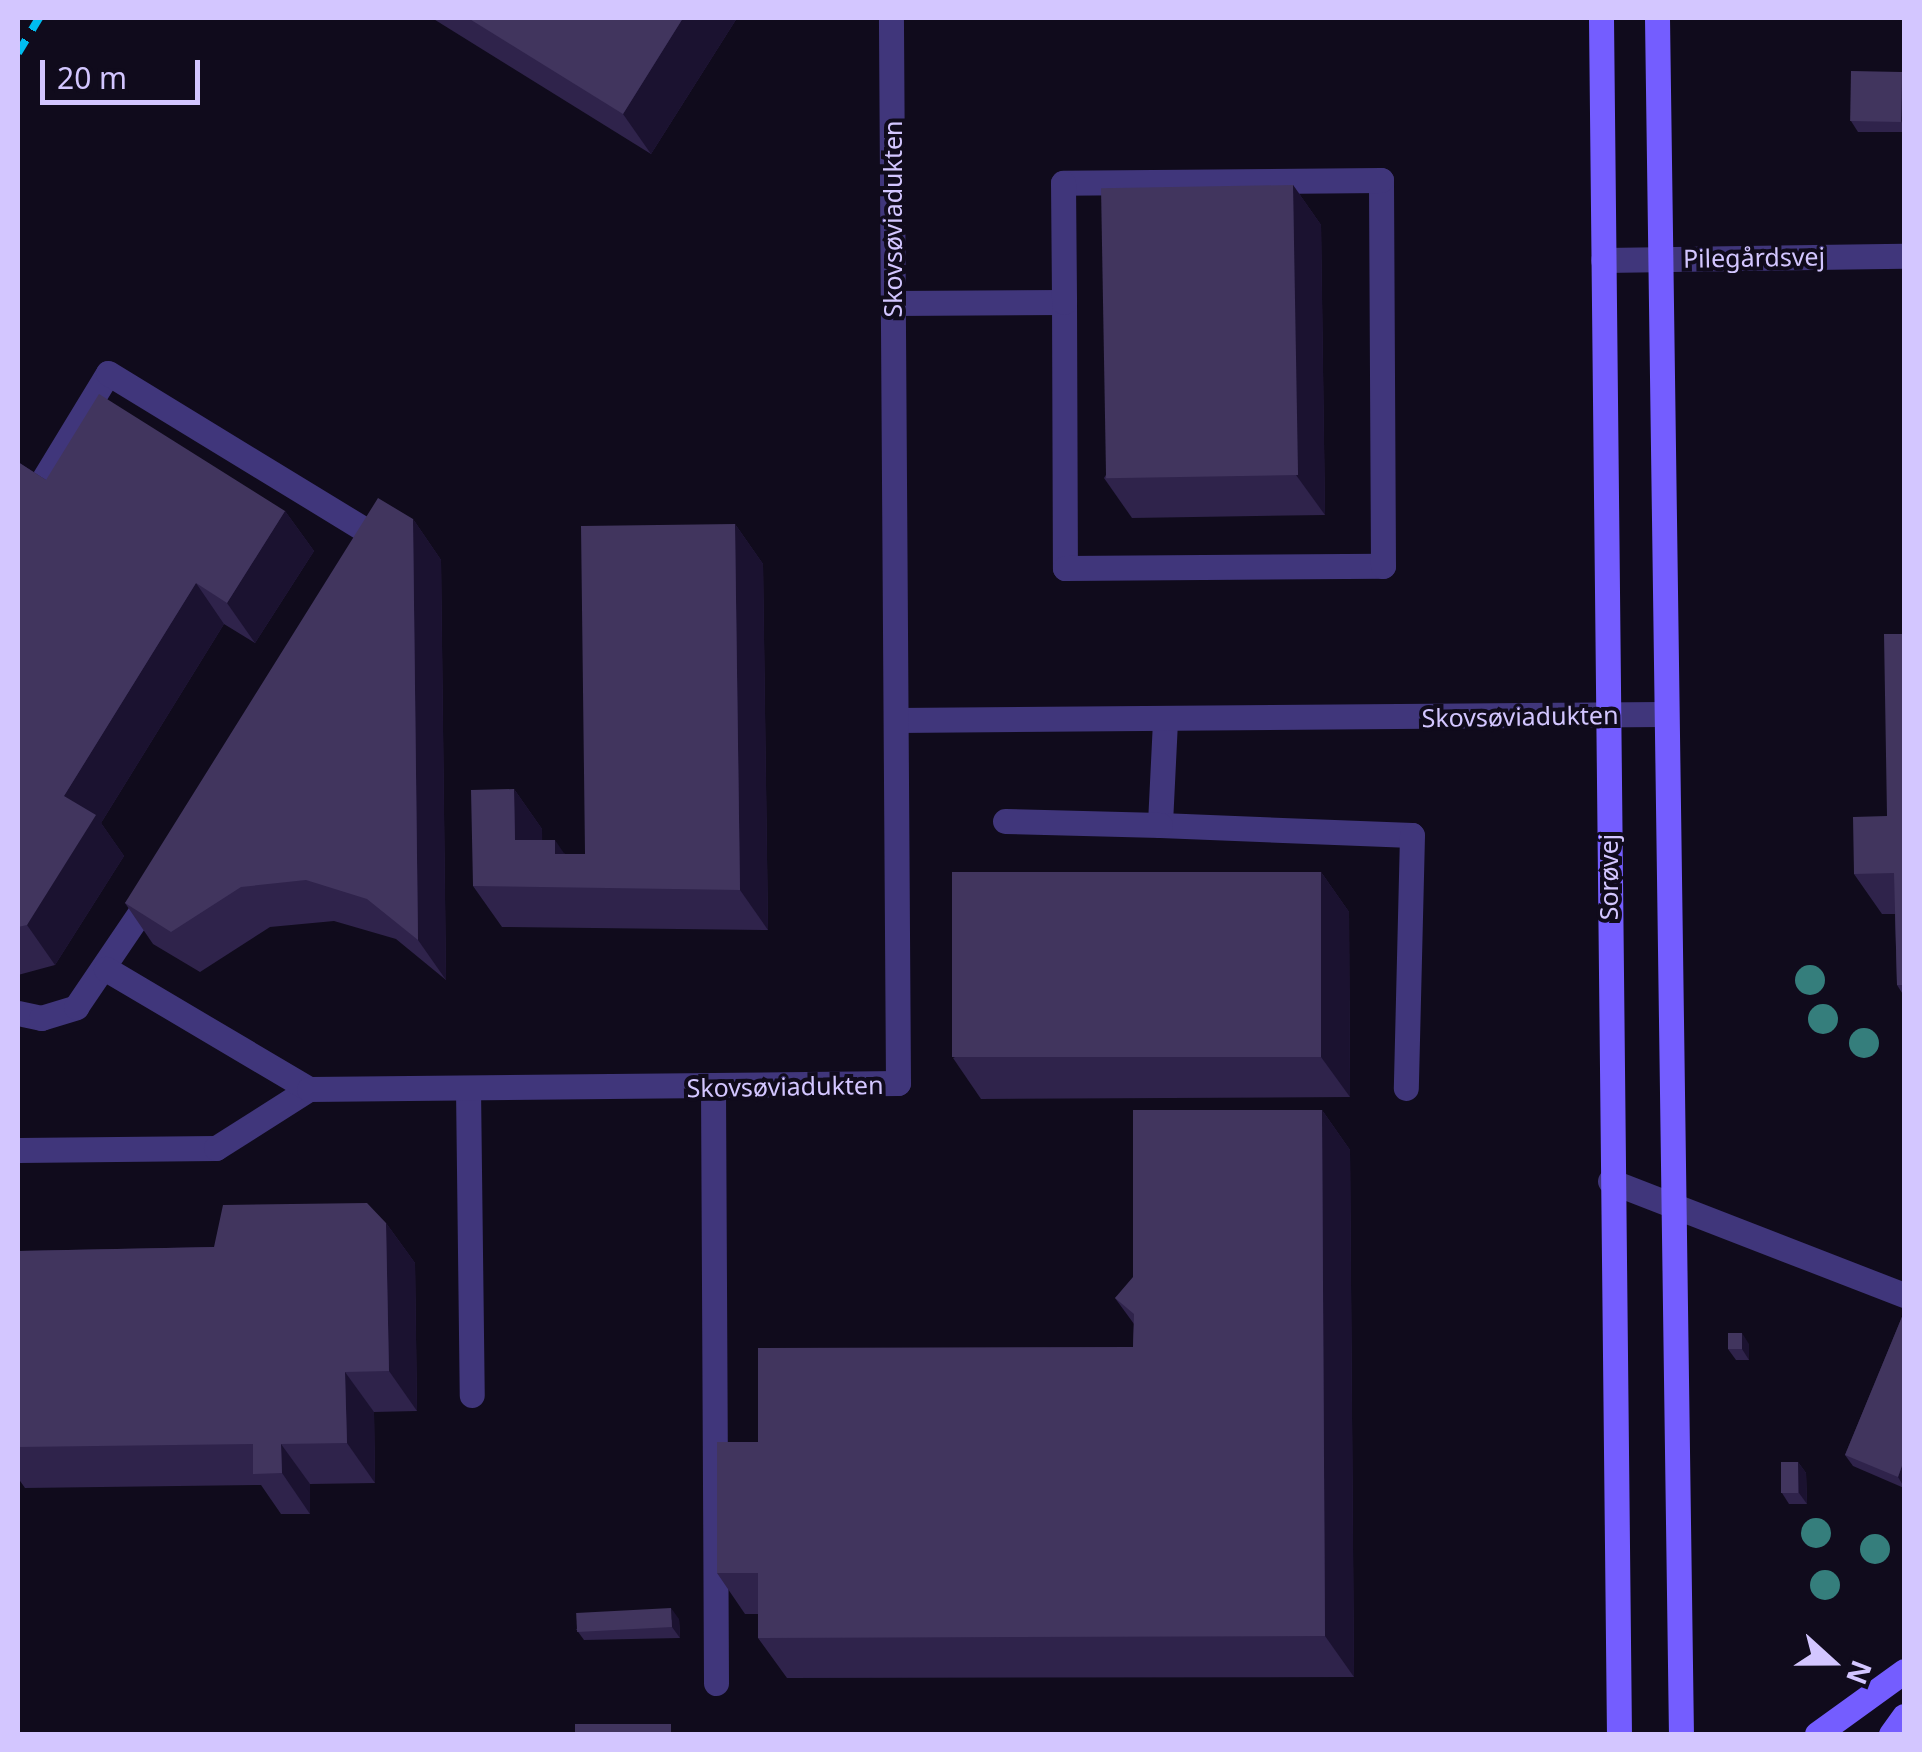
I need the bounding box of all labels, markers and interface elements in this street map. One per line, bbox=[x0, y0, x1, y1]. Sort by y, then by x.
scale bar bbox=[45, 40, 205, 102]
text: 20 m bbox=[57, 57, 127, 98]
street label: Skovsøviadukten bbox=[877, 121, 907, 317]
street label: Pilegårdsvej bbox=[1683, 241, 1825, 273]
street label: Skovsøviadukten bbox=[1421, 699, 1619, 733]
street label: Sorøvej bbox=[1593, 834, 1623, 920]
street label: Skovsøviadukten bbox=[686, 1069, 884, 1103]
north arrow bbox=[1782, 1612, 1882, 1712]
text: N bbox=[1838, 1655, 1882, 1690]

